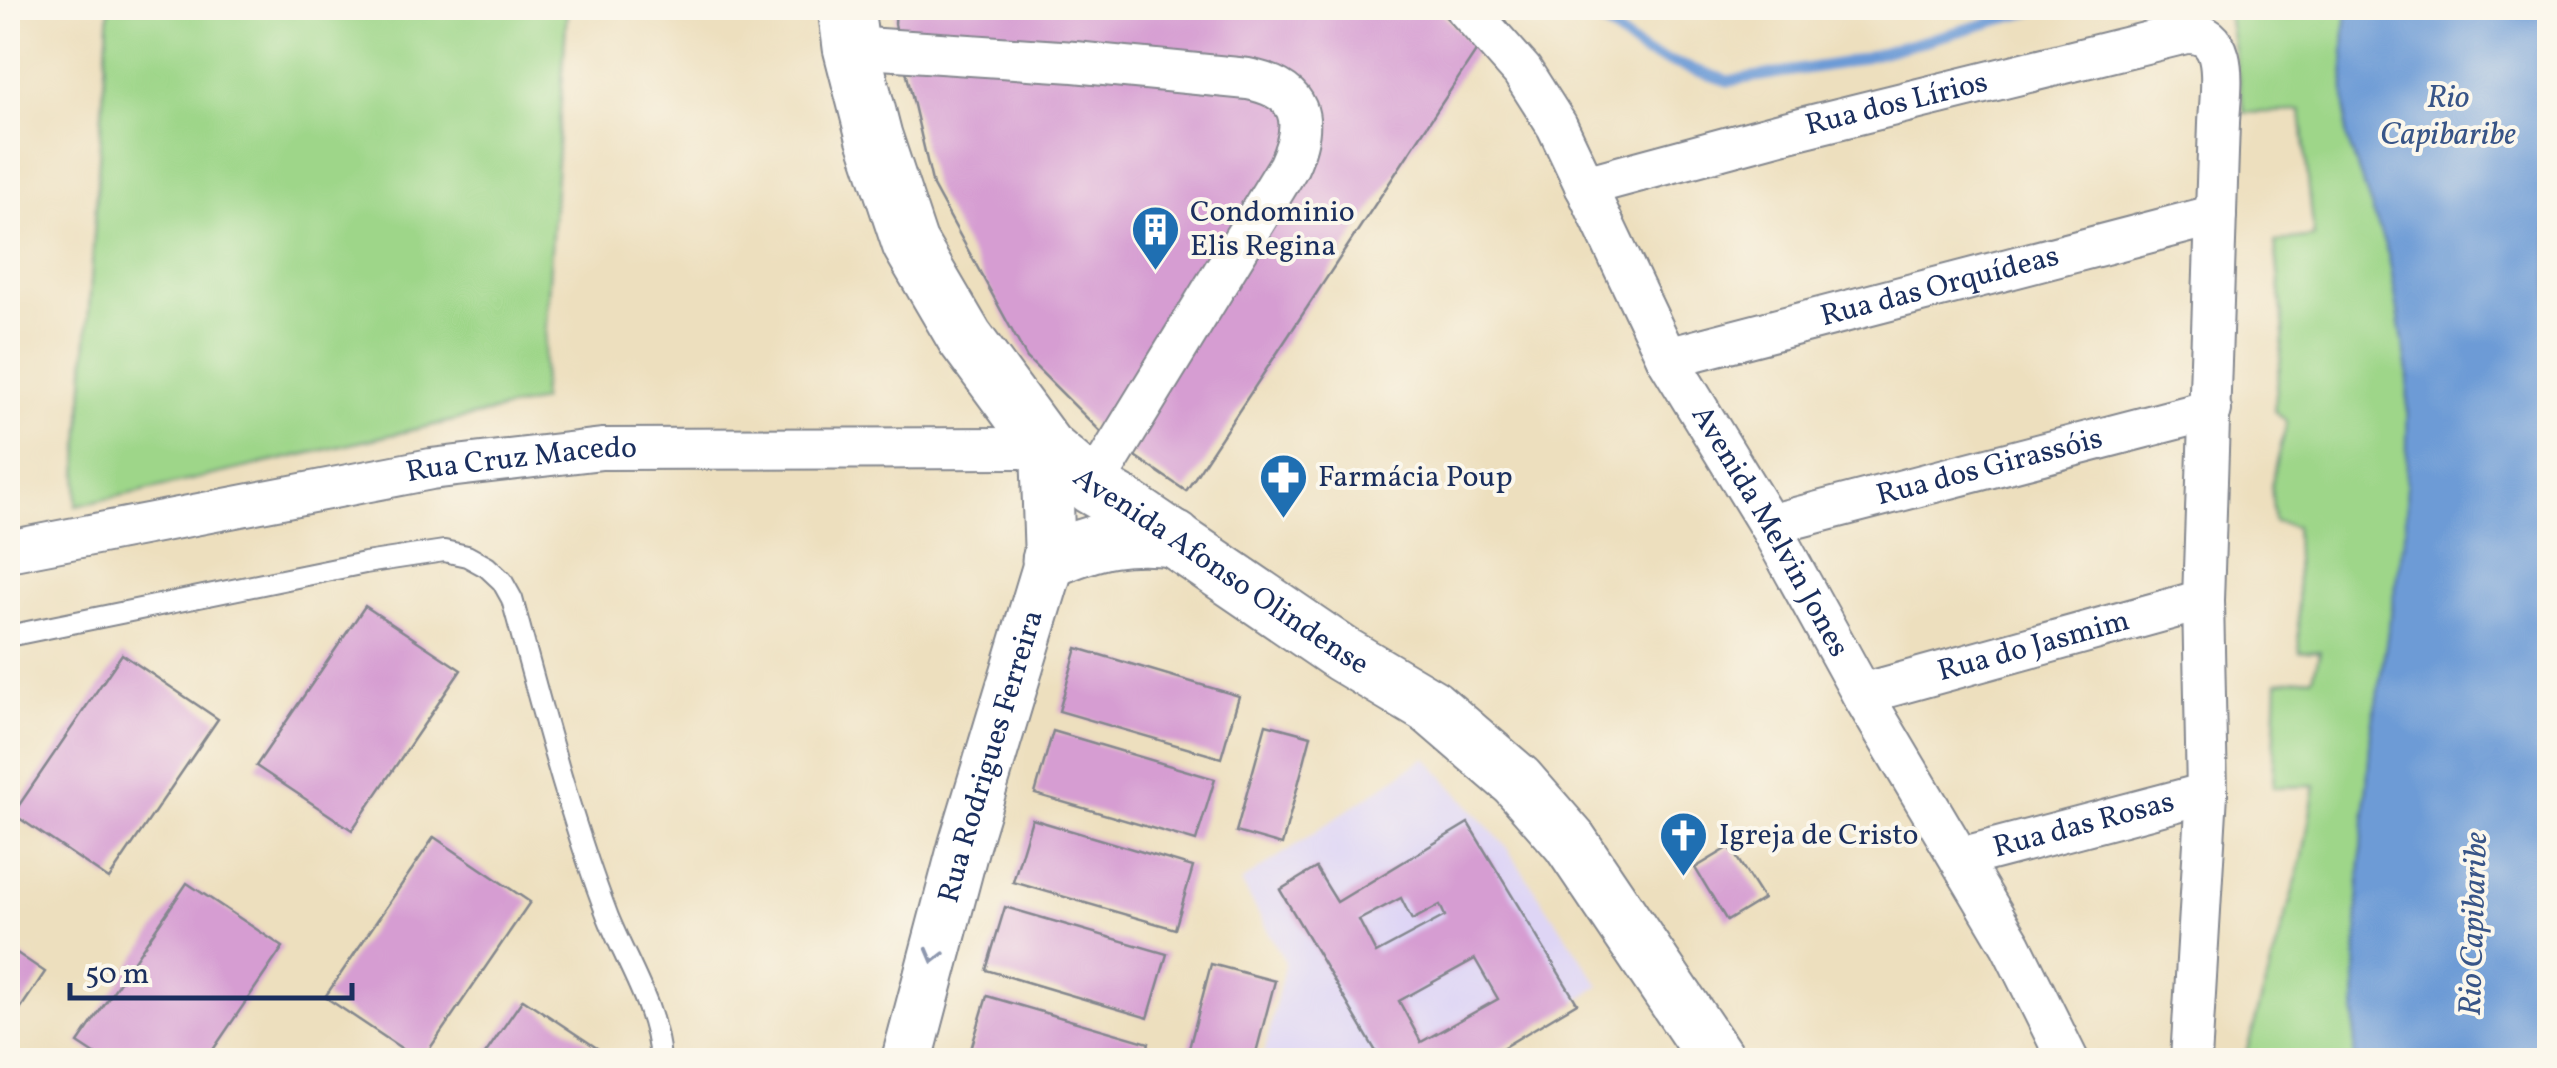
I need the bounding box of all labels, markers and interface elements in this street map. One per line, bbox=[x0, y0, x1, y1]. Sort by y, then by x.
street label: Rua dos Lírios bbox=[1801, 62, 1992, 147]
water label: Rio Capibaribe bbox=[2380, 77, 2516, 158]
place label: Condominio Elis Regina bbox=[1190, 192, 1355, 268]
building icon: Condominio Elis Regina bbox=[1129, 204, 1181, 272]
street label: Rua das Orquídeas bbox=[1816, 236, 2064, 338]
street label: Avenida Melvin Jones bbox=[1680, 398, 1859, 665]
street label: Rua dos Girassóis bbox=[1872, 418, 2107, 517]
street label: Rua Cruz Macedo bbox=[403, 428, 637, 494]
pharmacy icon: Farmácia Poup bbox=[1257, 452, 1309, 520]
place label: Farmácia Poup bbox=[1318, 457, 1513, 499]
street label: Avenida Afonso Olindense bbox=[1063, 458, 1376, 686]
street label: Rua do Jasmim bbox=[1933, 600, 2134, 693]
street label: Rua Rodrigues Ferreira bbox=[929, 605, 1055, 908]
street label: Rua das Rosas bbox=[1989, 781, 2179, 869]
church icon: Igreja de Cristo bbox=[1658, 810, 1710, 878]
place label: Igreja de Cristo bbox=[1719, 815, 1919, 857]
water label: Rio Capibaribe bbox=[2450, 831, 2500, 1017]
scale bar bbox=[70, 938, 352, 1000]
one-way arrow bbox=[925, 947, 946, 964]
text: 50 m bbox=[85, 954, 149, 996]

